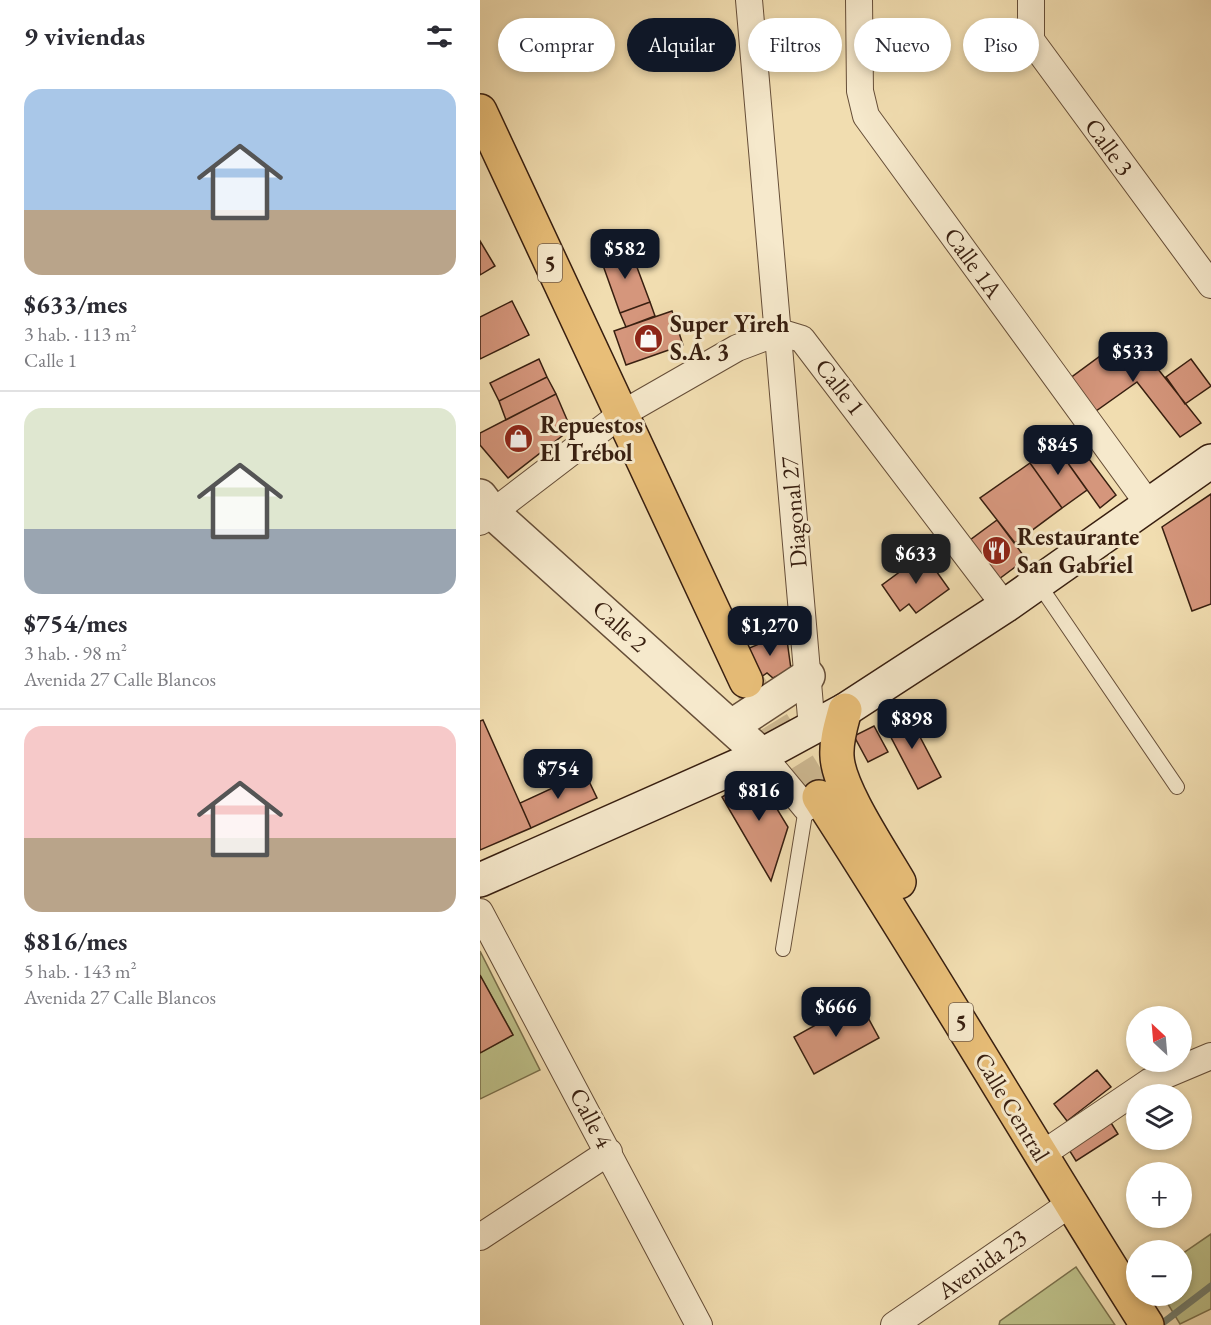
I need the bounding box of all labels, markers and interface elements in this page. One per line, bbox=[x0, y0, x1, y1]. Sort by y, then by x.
chip: Comprar bbox=[498, 18, 615, 72]
chip: Alquilar bbox=[627, 18, 736, 72]
chip: Filtros bbox=[748, 18, 842, 72]
chip: Nuevo bbox=[854, 18, 951, 72]
chip: Piso bbox=[963, 18, 1039, 72]
text: 9 viviendas bbox=[24, 19, 145, 53]
icon: filters bbox=[423, 20, 456, 53]
street label: Calle 3 bbox=[1078, 112, 1141, 182]
icon: home bbox=[186, 128, 294, 236]
street label: Calle 1A bbox=[937, 221, 1010, 305]
pin: $582 bbox=[589, 229, 661, 280]
text: $582 bbox=[605, 235, 645, 261]
road number: 5 bbox=[538, 244, 562, 282]
text: $633/mes bbox=[24, 287, 127, 321]
place label: Super Yireh S.A. 3 bbox=[670, 308, 790, 367]
text: 3 hab. · 113 m² bbox=[24, 321, 137, 347]
shop icon: Super Yireh S.A. 3 bbox=[633, 322, 665, 354]
pin: $533 bbox=[1097, 332, 1169, 383]
text: $533 bbox=[1113, 338, 1153, 364]
text: Calle 1 bbox=[24, 347, 77, 373]
street label: Calle 1 bbox=[809, 352, 872, 421]
place label: Repuestos El Trébol bbox=[540, 409, 643, 468]
shop icon: Repuestos El Trébol bbox=[503, 423, 535, 455]
pin: $845 bbox=[1022, 425, 1094, 476]
text: $845 bbox=[1038, 431, 1078, 457]
icon: home bbox=[186, 447, 294, 555]
street label: Diagonal 27 bbox=[773, 455, 814, 569]
place label: Restaurante San Gabriel bbox=[1017, 521, 1139, 580]
pin: $633 bbox=[880, 534, 952, 585]
restaurant icon: Restaurante San Gabriel bbox=[980, 535, 1012, 567]
text: $633 bbox=[896, 540, 936, 566]
street label: Calle 2 bbox=[586, 593, 655, 659]
text: $754/mes bbox=[24, 606, 127, 640]
pin: $1,270 bbox=[721, 606, 819, 657]
text: $1,270 bbox=[742, 612, 798, 638]
text: 3 hab. · 98 m² bbox=[24, 640, 127, 666]
text: Avenida 27 Calle Blancos bbox=[24, 666, 216, 692]
pin: $898 bbox=[876, 699, 948, 750]
text: $898 bbox=[892, 705, 932, 731]
pin: $754 bbox=[522, 749, 594, 800]
text: $754 bbox=[538, 755, 578, 781]
icon: home bbox=[186, 765, 294, 873]
pin: $816 bbox=[723, 771, 795, 822]
text: $816 bbox=[739, 777, 779, 803]
text: $816/mes bbox=[24, 924, 127, 958]
text: 5 hab. · 143 m² bbox=[24, 958, 137, 984]
text: Avenida 27 Calle Blancos bbox=[24, 984, 216, 1010]
pin: $666 bbox=[800, 987, 872, 1038]
text: $666 bbox=[816, 993, 856, 1019]
road number: 5 bbox=[949, 1003, 973, 1041]
north arrow bbox=[1126, 1006, 1192, 1072]
map controls bbox=[1126, 1006, 1192, 1306]
street label: Calle Central bbox=[968, 1046, 1057, 1167]
street label: Calle 4 bbox=[563, 1082, 620, 1154]
button: layers bbox=[1126, 1084, 1192, 1150]
button: + bbox=[1126, 1162, 1192, 1228]
street label: Avenida 23 bbox=[930, 1222, 1033, 1306]
button: − bbox=[1126, 1240, 1192, 1306]

